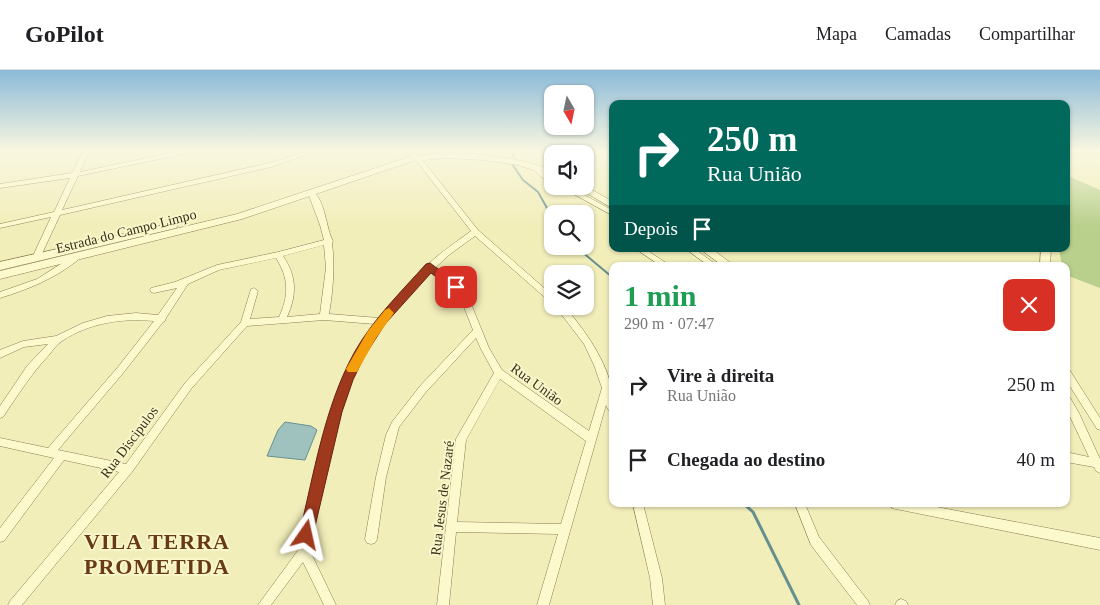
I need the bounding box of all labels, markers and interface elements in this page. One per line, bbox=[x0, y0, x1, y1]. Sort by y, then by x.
text: GoPilot bbox=[25, 21, 104, 47]
text: Mapa bbox=[816, 24, 857, 44]
text: Camadas bbox=[885, 24, 951, 44]
text: Compartilhar bbox=[979, 24, 1075, 44]
north arrow bbox=[544, 85, 594, 135]
map controls bbox=[544, 85, 594, 315]
icon: right bbox=[624, 120, 689, 185]
text: 250 m bbox=[707, 120, 797, 159]
button: sound bbox=[544, 145, 594, 195]
text: Rua União bbox=[707, 161, 802, 186]
button: search bbox=[544, 205, 594, 255]
street label: Estrada do Campo Limpo bbox=[54, 207, 198, 256]
icon: arrive bbox=[688, 215, 716, 243]
text: Depois bbox=[624, 218, 678, 239]
button: layers bbox=[544, 265, 594, 315]
pin bbox=[435, 266, 477, 308]
icon: arrive bbox=[442, 273, 470, 301]
text: 1 min bbox=[624, 279, 697, 312]
button: close bbox=[1003, 279, 1055, 331]
text: 290 m · 07:47 bbox=[624, 315, 714, 332]
street label: Rua União bbox=[508, 361, 565, 408]
text: Vire à direita bbox=[667, 365, 774, 386]
icon: right bbox=[624, 371, 652, 399]
text: 250 m bbox=[1007, 374, 1055, 395]
text: Rua União bbox=[667, 387, 736, 404]
street label: Rua Discipulos bbox=[98, 403, 161, 481]
street label: Rua Jesus de Nazaré bbox=[428, 440, 457, 556]
icon: arrive bbox=[624, 446, 652, 474]
text: Chegada ao destino bbox=[667, 449, 825, 470]
text: 40 m bbox=[1016, 449, 1055, 470]
position arrow bbox=[279, 508, 331, 560]
district label: VILA TERRA PROMETIDA bbox=[84, 529, 230, 579]

